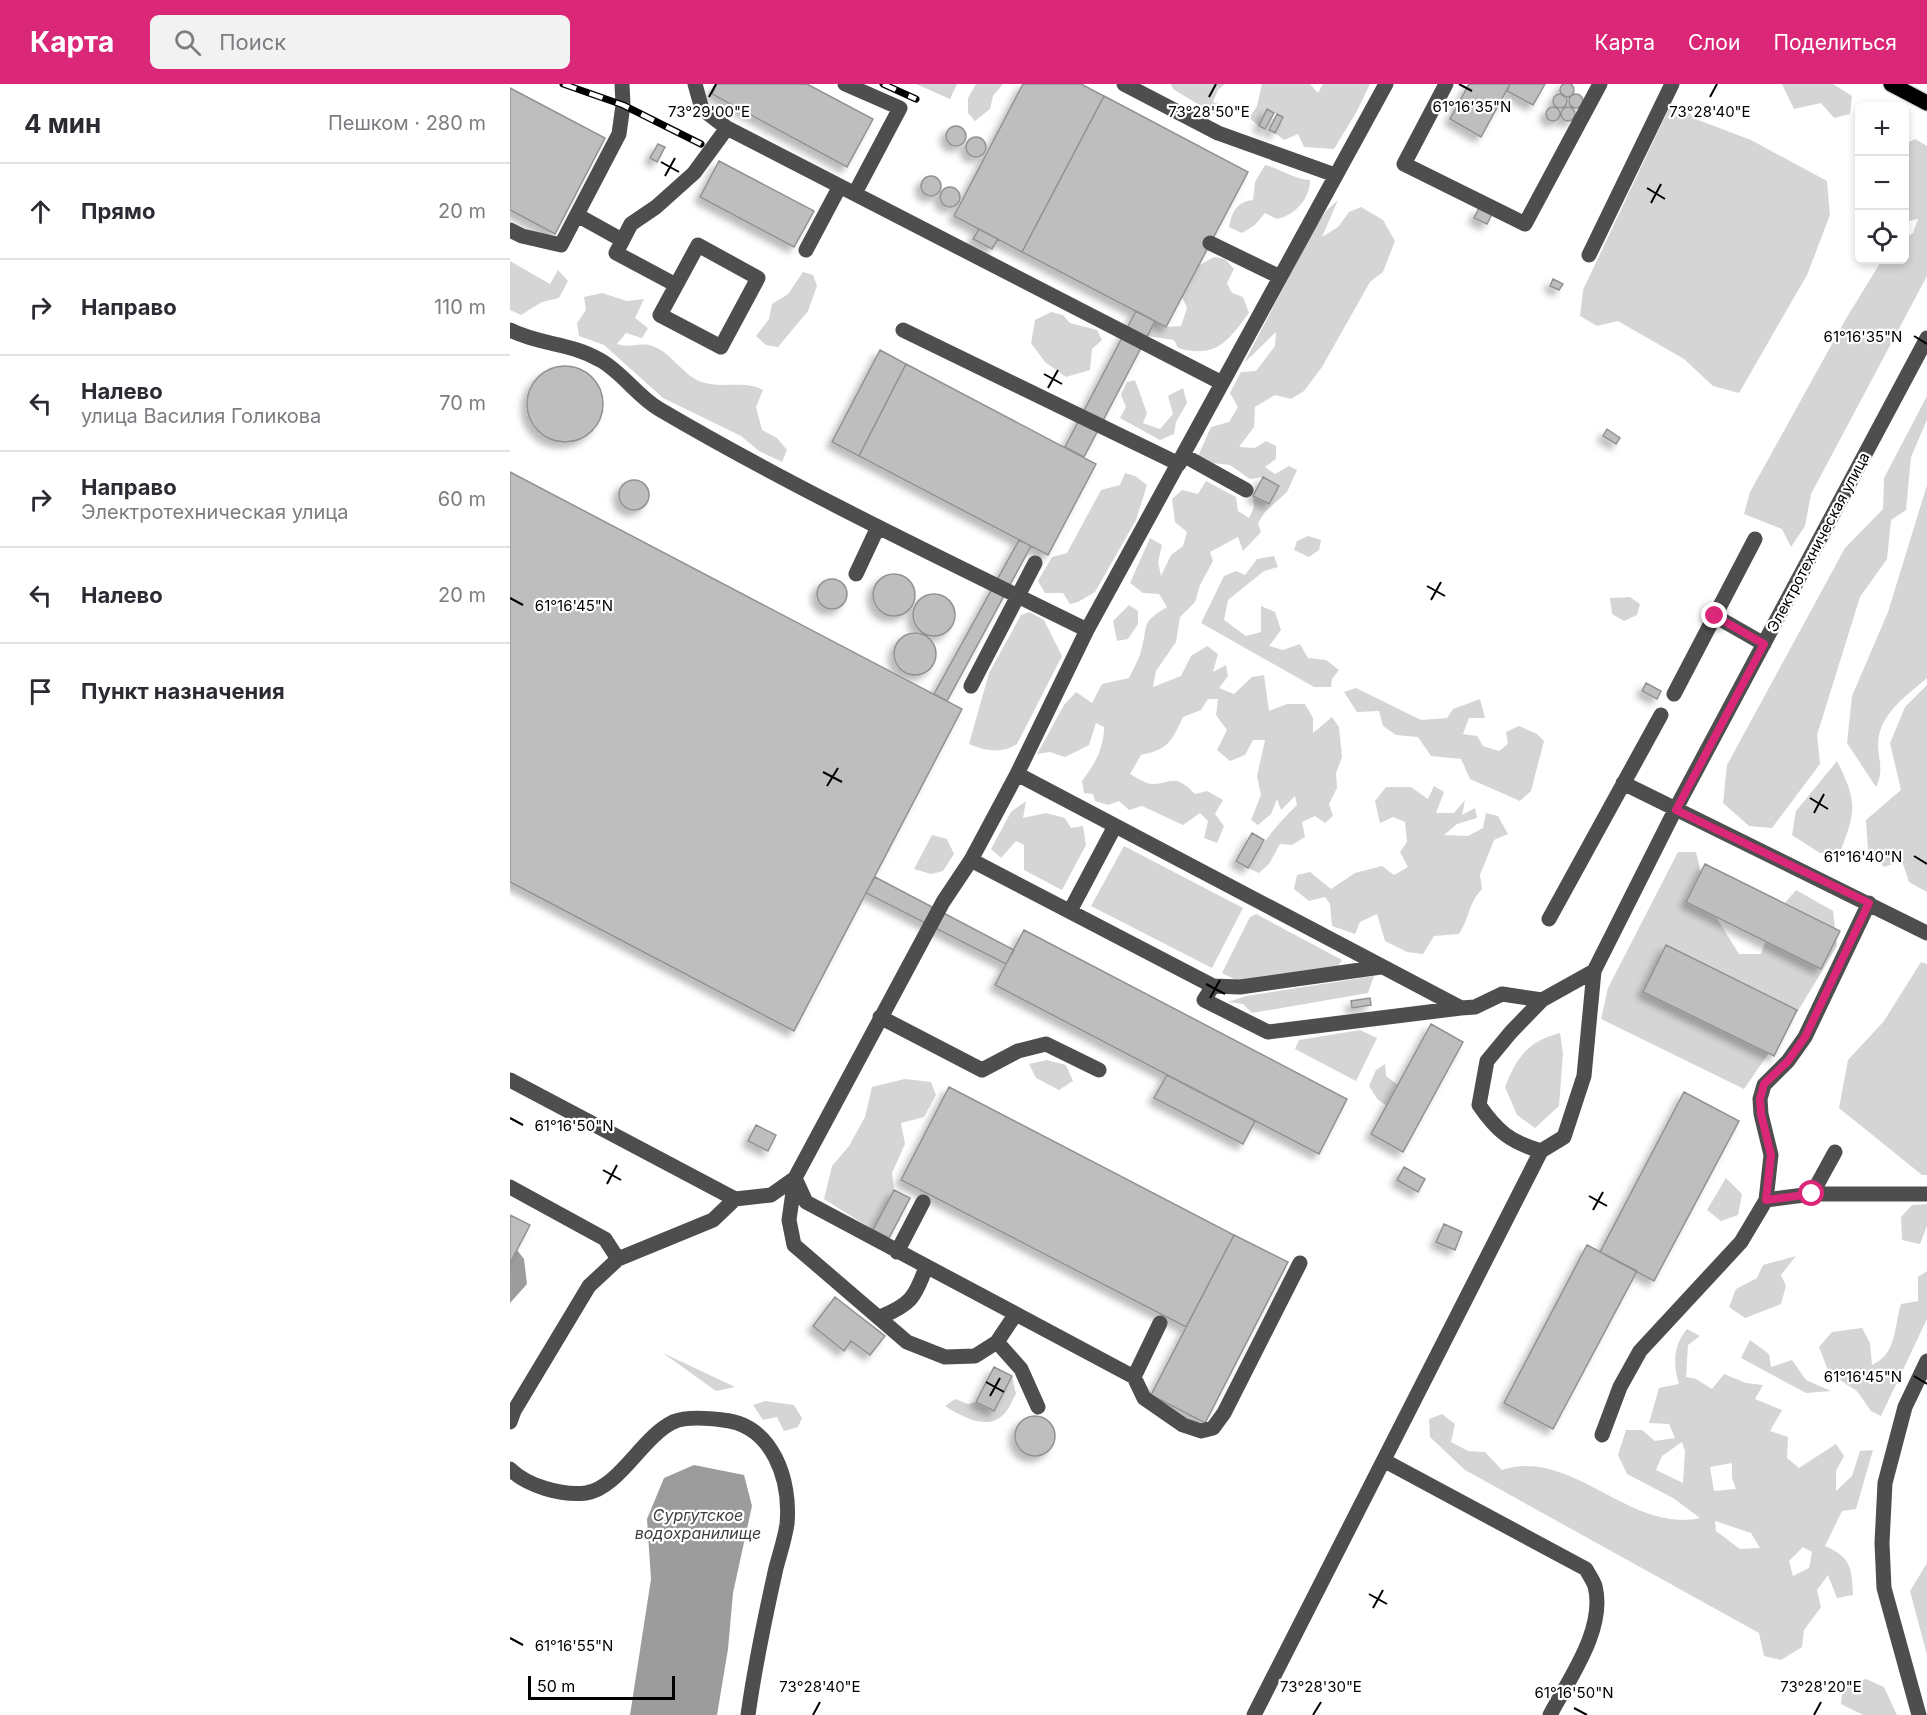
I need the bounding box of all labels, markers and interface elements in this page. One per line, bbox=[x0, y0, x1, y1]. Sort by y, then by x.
search box bbox=[150, 15, 570, 69]
text: Карта bbox=[30, 25, 114, 59]
icon: search bbox=[171, 26, 204, 59]
text: Поиск bbox=[219, 29, 286, 55]
text: Карта bbox=[1595, 30, 1655, 55]
text: Слои bbox=[1688, 30, 1740, 55]
text: Поделиться bbox=[1773, 30, 1897, 55]
text: 61°16'35"N bbox=[1433, 97, 1511, 116]
text: 73°29'00"E bbox=[668, 102, 750, 121]
text: 73°28'50"E bbox=[1168, 102, 1250, 121]
text: 73°28'40"E bbox=[1669, 102, 1751, 121]
map controls bbox=[1855, 102, 1909, 264]
button: + bbox=[1855, 102, 1909, 156]
text: 4 мин bbox=[24, 108, 101, 139]
text: Пешком · 280 m bbox=[328, 111, 486, 135]
button: − bbox=[1855, 156, 1909, 210]
icon: ahead bbox=[24, 195, 57, 228]
text: Прямо bbox=[81, 198, 155, 224]
text: 20 m bbox=[438, 199, 486, 223]
button: locate bbox=[1855, 210, 1909, 264]
icon: right bbox=[24, 291, 57, 324]
text: Направо bbox=[81, 294, 177, 320]
text: 110 m bbox=[434, 295, 486, 319]
text: 61°16'35"N bbox=[1824, 327, 1902, 346]
text: Налево bbox=[81, 378, 163, 404]
icon: left bbox=[24, 387, 57, 420]
text: 70 m bbox=[439, 391, 486, 415]
text: улица Василия Голикова bbox=[81, 404, 321, 428]
street label: Электротехническая улица bbox=[1763, 449, 1873, 635]
text: Направо bbox=[81, 474, 177, 500]
icon: right bbox=[24, 483, 57, 516]
text: 60 m bbox=[438, 487, 486, 511]
text: Электротехническая улица bbox=[81, 500, 349, 524]
icon: left bbox=[24, 579, 57, 612]
text: Налево bbox=[81, 582, 163, 608]
text: 20 m bbox=[438, 583, 486, 607]
text: 61°16'45"N bbox=[535, 596, 613, 615]
route end bbox=[1701, 602, 1727, 628]
icon: arrive bbox=[24, 675, 57, 708]
text: Пункт назначения bbox=[81, 678, 285, 704]
text: 61°16'40"N bbox=[1824, 847, 1902, 866]
text: 61°16'50"N bbox=[534, 1116, 614, 1135]
route start bbox=[1798, 1180, 1824, 1206]
text: 61°16'45"N bbox=[1824, 1367, 1902, 1386]
water label: Сургутское водохранилище bbox=[635, 1505, 761, 1543]
text: 61°16'55"N bbox=[535, 1636, 613, 1655]
scale bar bbox=[528, 1673, 675, 1700]
text: 50 m bbox=[537, 1676, 575, 1696]
text: 73°28'40"E bbox=[779, 1677, 861, 1696]
text: 73°28'30"E bbox=[1280, 1677, 1362, 1696]
text: 73°28'20"E bbox=[1780, 1677, 1862, 1696]
text: 61°16'50"N bbox=[1534, 1683, 1614, 1702]

